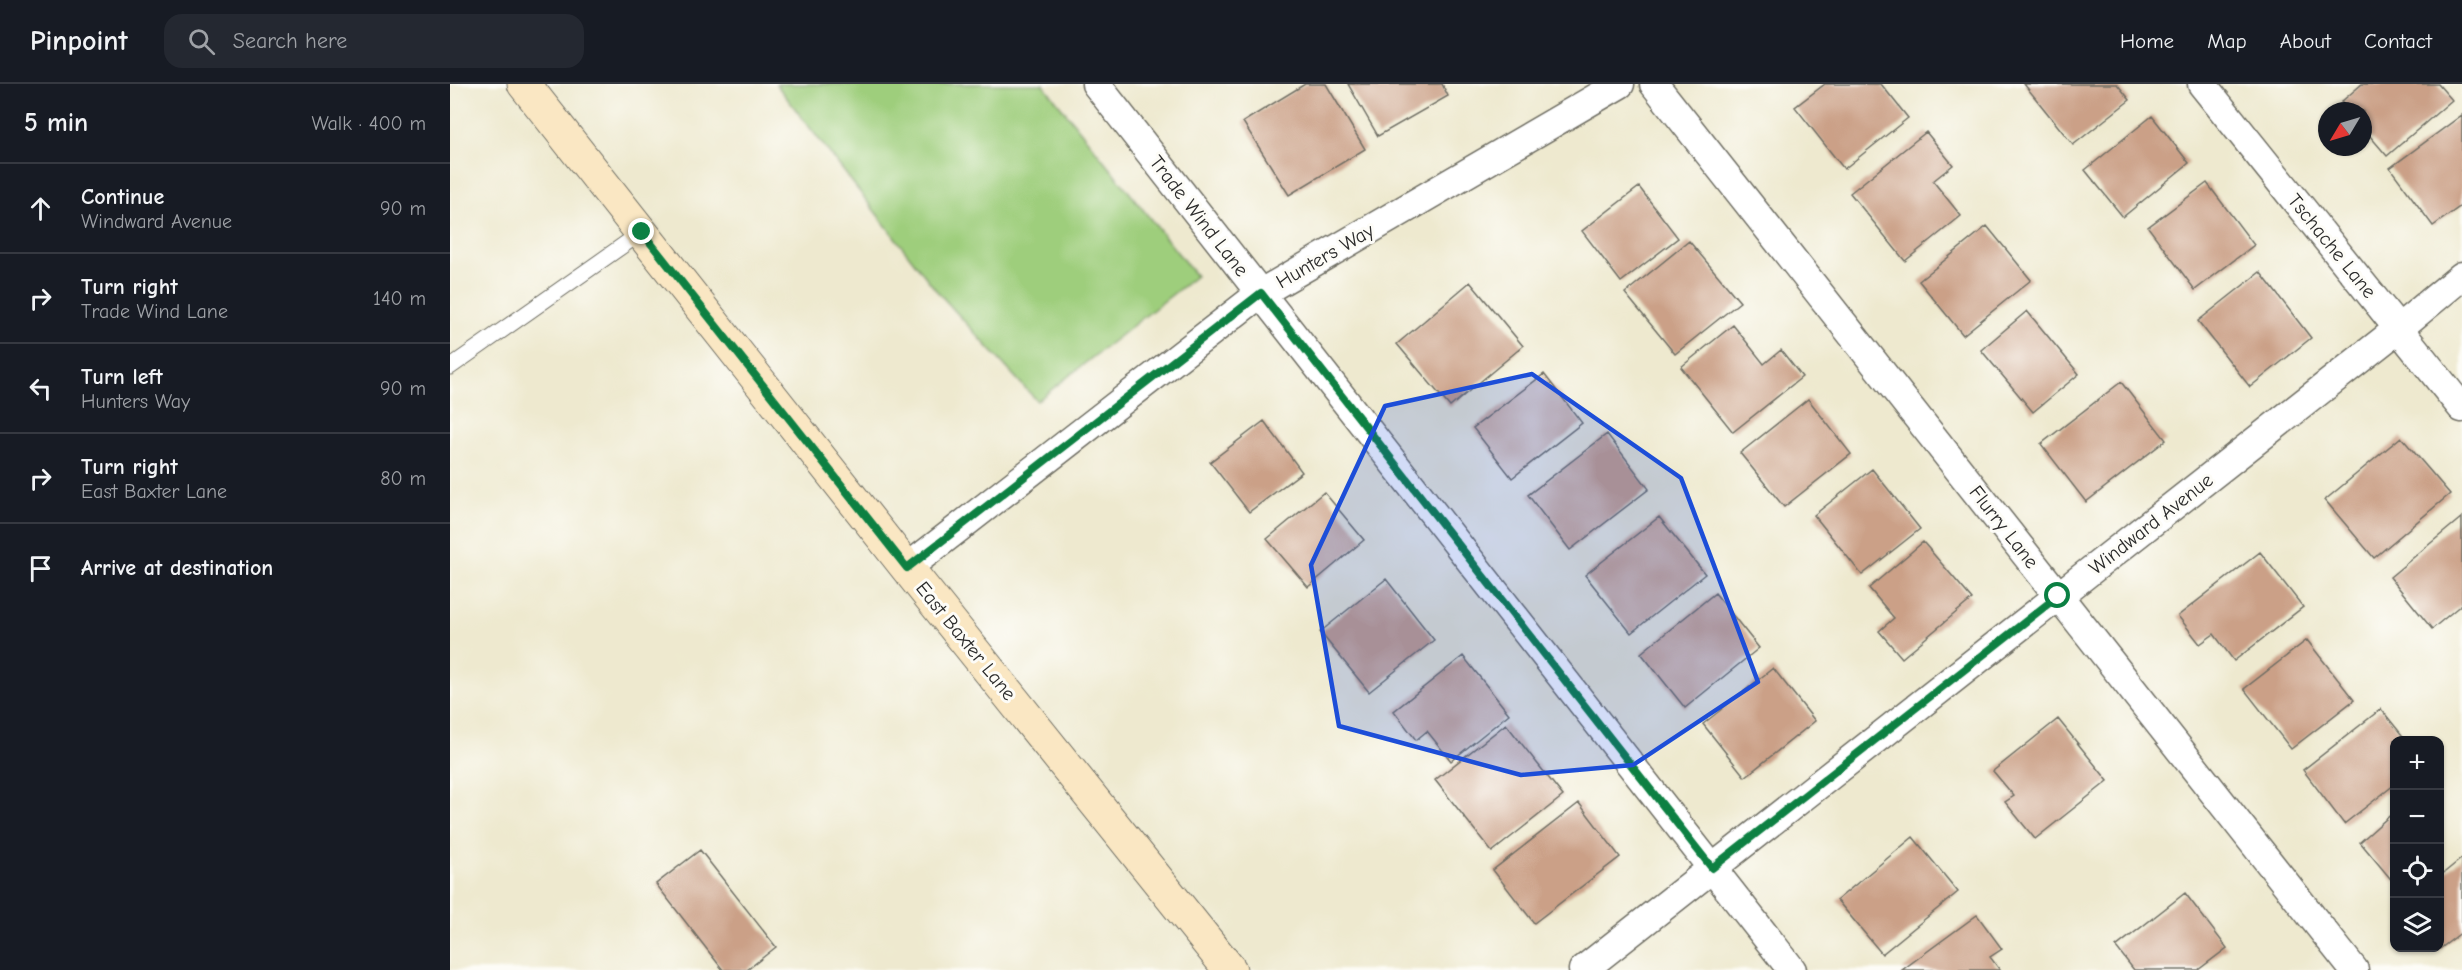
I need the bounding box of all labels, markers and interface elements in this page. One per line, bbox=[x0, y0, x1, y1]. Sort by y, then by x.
search box bbox=[164, 14, 584, 68]
text: Pinpoint bbox=[30, 25, 128, 57]
icon: search bbox=[185, 25, 218, 58]
text: Search here bbox=[233, 28, 347, 54]
text: Home bbox=[2120, 29, 2174, 53]
text: Map bbox=[2207, 29, 2247, 53]
text: About bbox=[2280, 29, 2331, 53]
text: Contact bbox=[2364, 29, 2432, 53]
north arrow bbox=[2318, 102, 2372, 156]
text: 5 min bbox=[24, 108, 88, 138]
text: Walk · 400 m bbox=[312, 112, 426, 135]
street label: Trade Wind Lane bbox=[1145, 151, 1253, 281]
text: Continue bbox=[81, 184, 164, 210]
street label: Tschache Lane bbox=[2283, 189, 2381, 303]
icon: ahead bbox=[24, 192, 57, 225]
text: 90 m bbox=[380, 197, 426, 220]
text: Windward Avenue bbox=[81, 210, 232, 233]
route end bbox=[628, 218, 654, 244]
street label: Hunters Way bbox=[1272, 219, 1378, 293]
text: Turn right bbox=[81, 274, 178, 300]
icon: right bbox=[24, 282, 57, 315]
text: 140 m bbox=[373, 287, 426, 310]
text: Trade Wind Lane bbox=[81, 300, 228, 323]
text: Turn left bbox=[81, 364, 163, 390]
icon: left bbox=[24, 372, 57, 405]
text: 90 m bbox=[380, 377, 426, 400]
text: Hunters Way bbox=[81, 390, 190, 413]
text: Turn right bbox=[81, 454, 178, 480]
icon: right bbox=[24, 462, 57, 495]
text: 80 m bbox=[380, 467, 426, 490]
street label: Windward Avenue bbox=[2084, 468, 2218, 580]
text: East Baxter Lane bbox=[81, 480, 227, 503]
street label: Flurry Lane bbox=[1965, 481, 2043, 573]
icon: arrive bbox=[24, 552, 57, 585]
text: Arrive at destination bbox=[81, 555, 273, 581]
street label: East Baxter Lane bbox=[911, 577, 1021, 705]
route start bbox=[2044, 582, 2070, 608]
map controls bbox=[2390, 736, 2444, 952]
button: + bbox=[2390, 736, 2444, 790]
button: − bbox=[2390, 790, 2444, 844]
button: locate bbox=[2390, 844, 2444, 898]
button: layers bbox=[2390, 898, 2444, 952]

